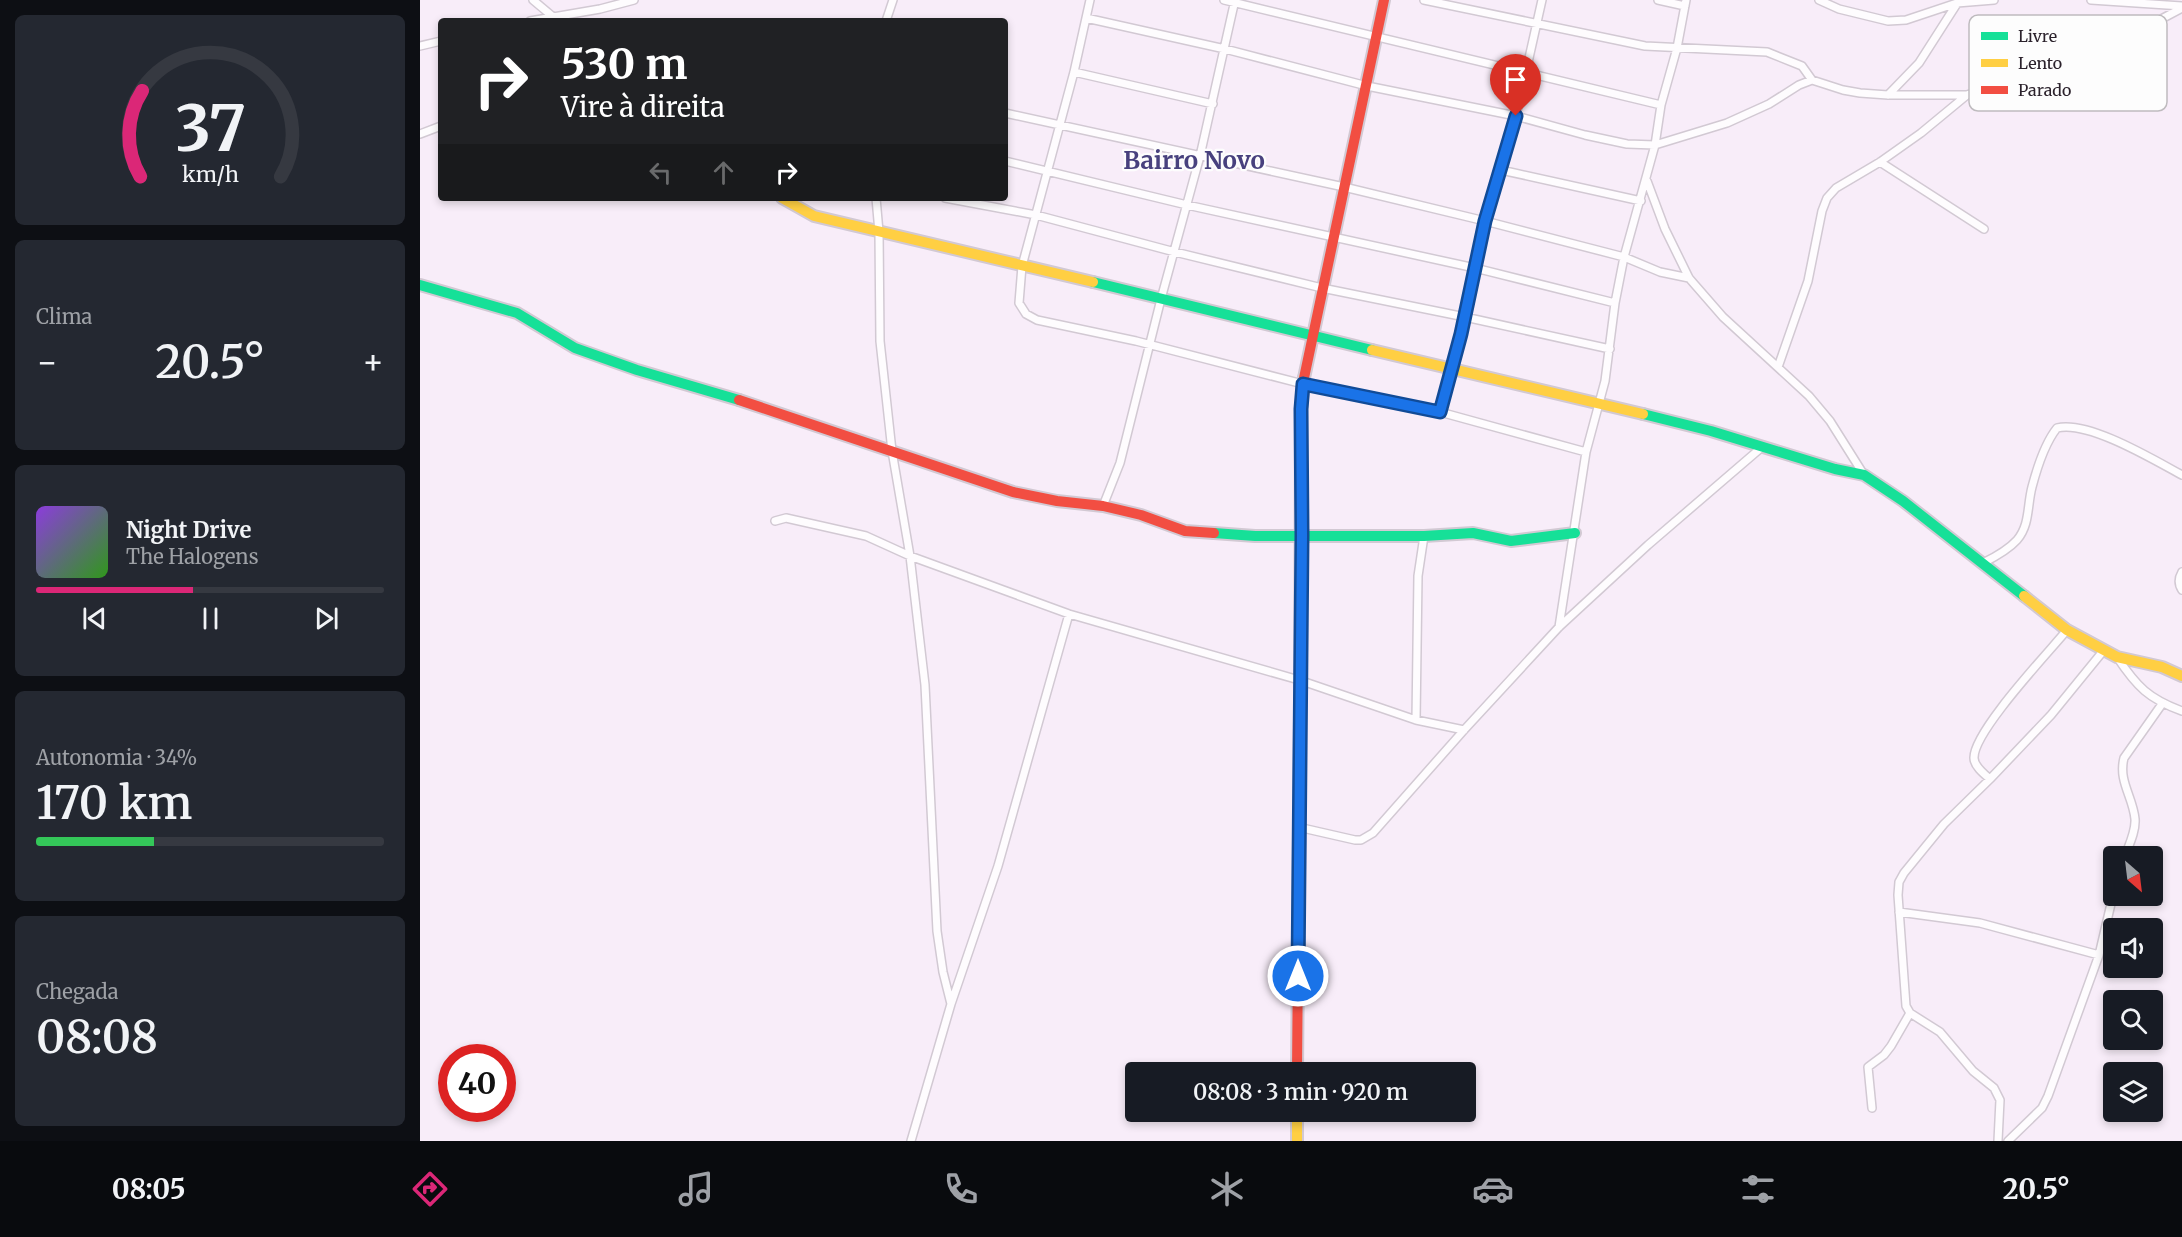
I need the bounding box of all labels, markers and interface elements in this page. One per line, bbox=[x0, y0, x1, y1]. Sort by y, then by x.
legend bbox=[1969, 15, 2167, 111]
text: Livre bbox=[2018, 26, 2057, 46]
text: 530 m bbox=[561, 38, 688, 90]
icon: right bbox=[462, 42, 540, 120]
text: Lento bbox=[2018, 53, 2062, 73]
pin bbox=[1490, 54, 1541, 116]
icon: arrive bbox=[1499, 63, 1532, 96]
text: Parado bbox=[2018, 80, 2071, 100]
text: 37 bbox=[175, 90, 245, 168]
text: Vire à direita bbox=[561, 90, 725, 124]
district label: Bairro Novo bbox=[1123, 145, 1265, 176]
icon: left bbox=[644, 156, 677, 189]
icon: ahead bbox=[707, 156, 740, 189]
icon: right bbox=[770, 156, 803, 189]
text: km/h bbox=[182, 161, 238, 188]
text: Clima bbox=[36, 304, 92, 329]
text: 20.5° bbox=[155, 334, 265, 390]
text: − bbox=[36, 342, 58, 383]
text: + bbox=[362, 342, 384, 383]
text: Night Drive bbox=[126, 516, 251, 544]
text: The Halogens bbox=[126, 544, 258, 569]
icon: previous bbox=[78, 602, 111, 635]
icon: pause bbox=[194, 602, 227, 635]
icon: next bbox=[310, 602, 343, 635]
text: Autonomia · 34% bbox=[36, 745, 197, 770]
text: 170 km bbox=[36, 775, 193, 831]
north arrow bbox=[2103, 846, 2163, 906]
map controls bbox=[2103, 846, 2163, 1122]
button: sound bbox=[2103, 918, 2163, 978]
position arrow bbox=[1266, 944, 1330, 1008]
text: Chegada bbox=[36, 979, 119, 1004]
button: search bbox=[2103, 990, 2163, 1050]
text: 08:08 bbox=[36, 1009, 158, 1065]
speed limit sign: 40 bbox=[438, 1044, 516, 1122]
button: layers bbox=[2103, 1062, 2163, 1122]
text: 08:08 · 3 min · 920 m bbox=[1193, 1078, 1408, 1106]
icon: directions bbox=[409, 1168, 451, 1210]
icon: music bbox=[675, 1168, 717, 1210]
icon: phone bbox=[940, 1168, 982, 1210]
icon: climate bbox=[1206, 1168, 1248, 1210]
icon: car bbox=[1472, 1168, 1514, 1210]
icon: filters bbox=[1737, 1168, 1779, 1210]
text: 08:05 bbox=[112, 1172, 185, 1206]
text: 20.5° bbox=[2003, 1172, 2070, 1206]

